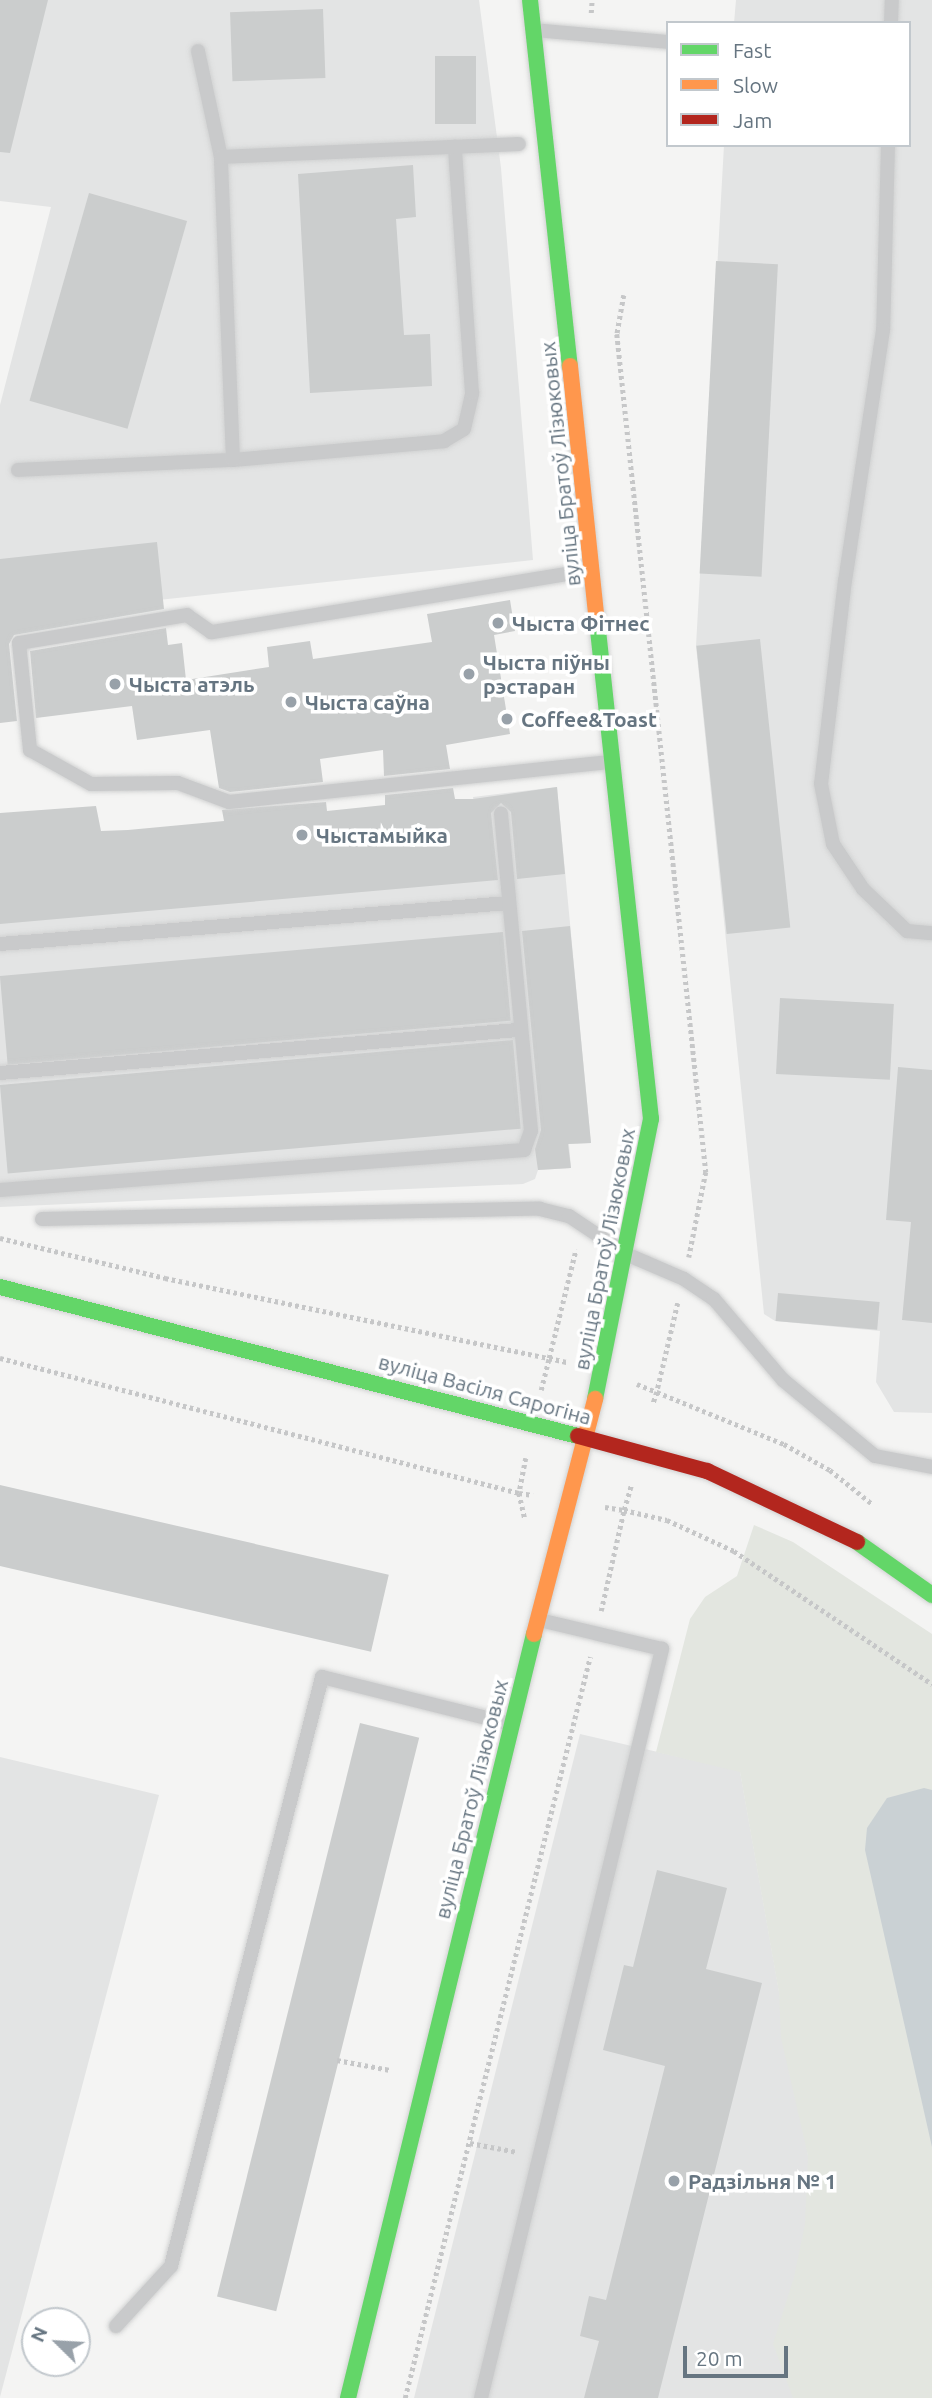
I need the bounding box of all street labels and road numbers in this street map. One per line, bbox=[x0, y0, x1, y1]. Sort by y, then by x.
street label: вуліца Братоў Лізюковых bbox=[535, 340, 585, 588]
street label: вуліца Братоў Лізюковых bbox=[568, 1126, 640, 1372]
street label: вуліца Васіля Сярогіна bbox=[376, 1348, 594, 1430]
street label: вуліца Братоў Лізюковых bbox=[429, 1677, 513, 1921]

